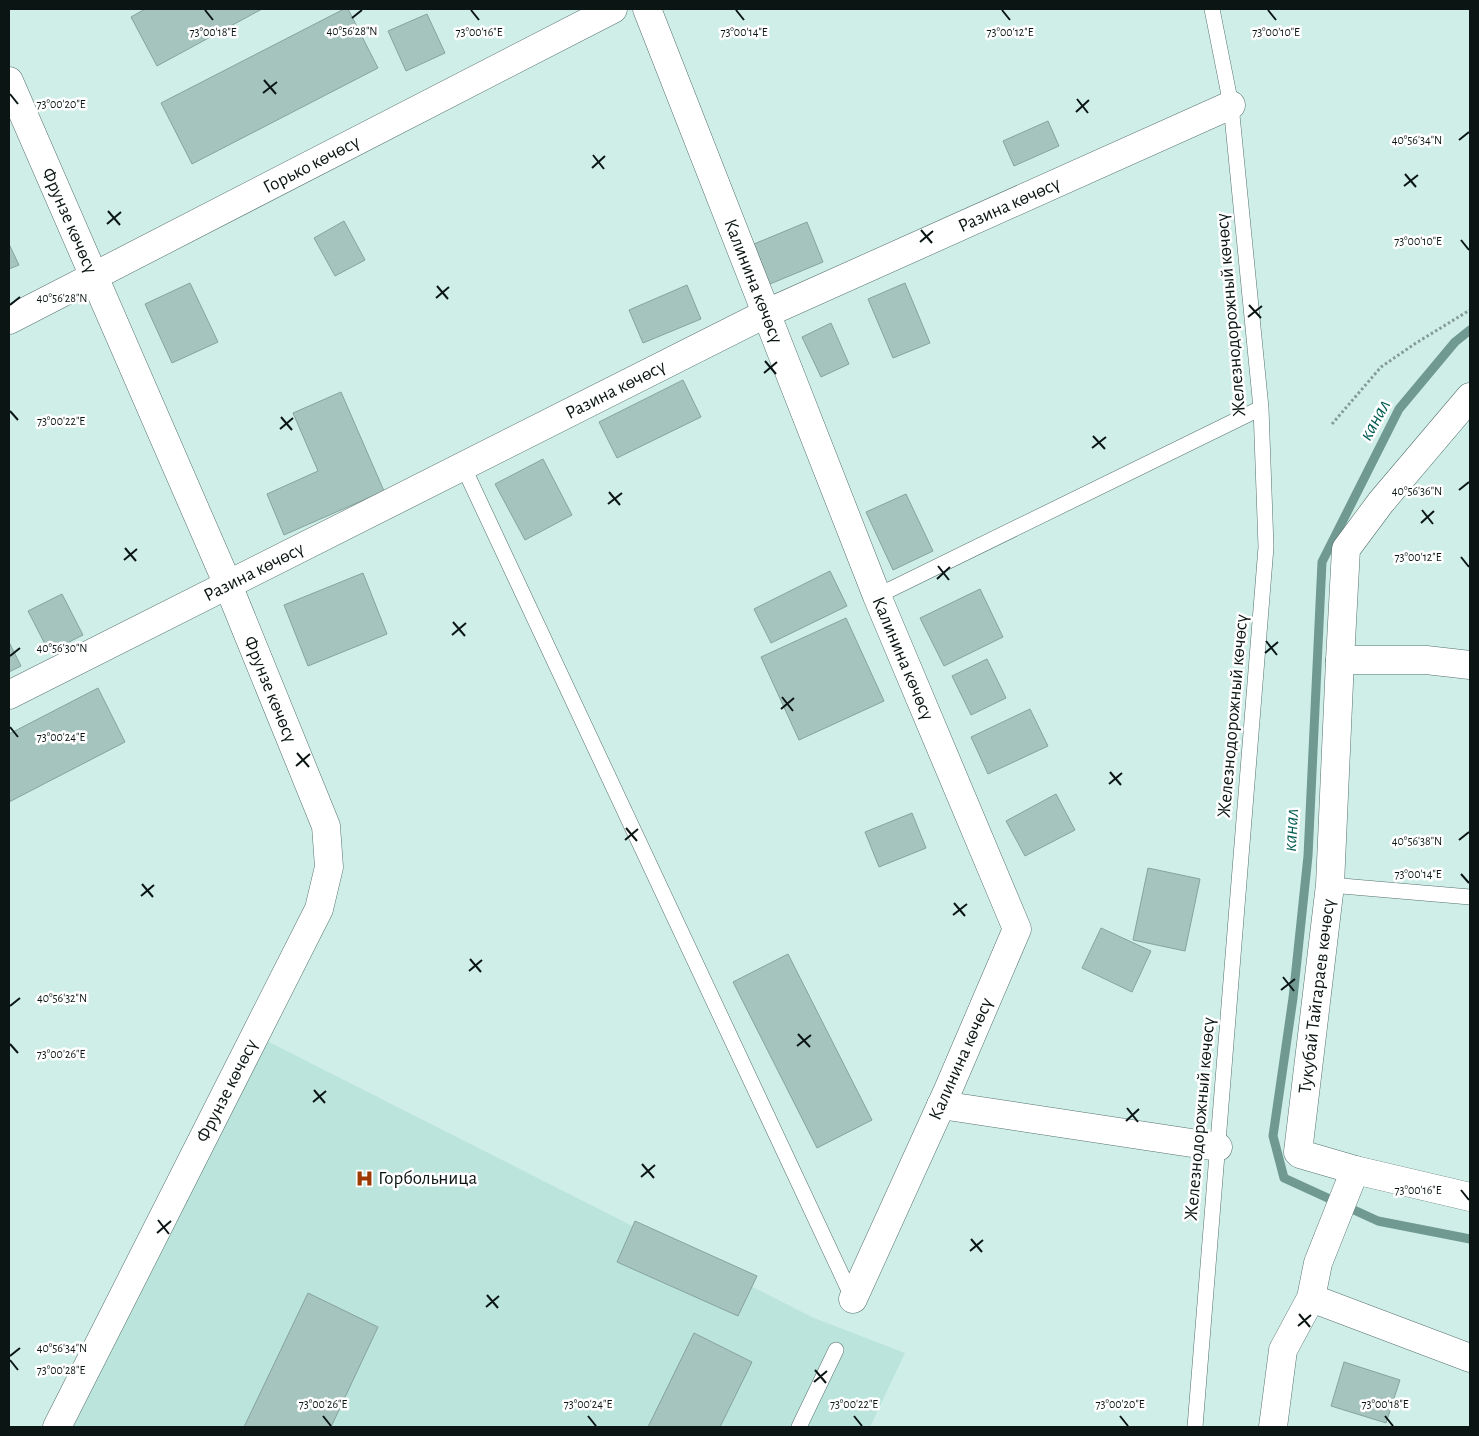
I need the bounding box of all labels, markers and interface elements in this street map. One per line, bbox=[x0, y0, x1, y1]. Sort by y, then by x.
text: 40°56'28"N bbox=[327, 25, 377, 37]
text: 73°00'18"E bbox=[189, 26, 237, 38]
text: 73°00'16"E bbox=[455, 26, 503, 38]
text: 73°00'14"E bbox=[720, 26, 768, 38]
text: 73°00'12"E bbox=[987, 26, 1034, 38]
text: 73°00'10"E bbox=[1252, 26, 1300, 38]
text: 73°00'20"E bbox=[36, 98, 86, 110]
street label: Горько көчөсү bbox=[260, 132, 363, 197]
text: 40°56'34"N bbox=[1392, 134, 1442, 146]
street label: Фрунзе көчөсү bbox=[38, 165, 101, 276]
street label: Разина көчөсү bbox=[955, 173, 1063, 236]
street label: Железнодорожный көчөсү bbox=[1213, 212, 1249, 418]
street label: Калинина көчөсү bbox=[721, 216, 786, 346]
text: 73°00'10"E bbox=[1394, 235, 1442, 247]
text: 40°56'28"N bbox=[37, 292, 87, 304]
street label: Разина көчөсү bbox=[562, 356, 668, 423]
water label: канал bbox=[1356, 396, 1394, 444]
text: 73°00'22"E bbox=[37, 415, 85, 427]
text: 40°56'36"N bbox=[1392, 485, 1442, 497]
street label: Разина көчөсү bbox=[201, 539, 307, 605]
text: 73°00'12"E bbox=[1395, 551, 1442, 563]
street label: Калинина көчөсү bbox=[869, 594, 937, 723]
street label: Железнодорожный көчөсү bbox=[1215, 613, 1251, 819]
street label: Фрунзе көчөсү bbox=[240, 633, 300, 745]
text: 40°56'30"N bbox=[36, 642, 88, 654]
text: 73°00'24"E bbox=[37, 731, 85, 743]
water label: канал bbox=[1280, 808, 1302, 852]
text: 40°56'38"N bbox=[1392, 835, 1442, 847]
text: 73°00'14"E bbox=[1394, 868, 1442, 880]
street label: Тукубай Тайгараев көчөсү bbox=[1296, 898, 1338, 1094]
text: 40°56'32"N bbox=[37, 992, 87, 1004]
street label: Калинина көчөсү bbox=[926, 995, 996, 1123]
street label: Железнодорожный көчөсү bbox=[1182, 1016, 1218, 1222]
street label: Фрунзе көчөсү bbox=[193, 1036, 261, 1146]
text: 73°00'26"E bbox=[37, 1048, 85, 1060]
hospital icon: Горбольница bbox=[354, 1168, 374, 1188]
place label: Горбольница bbox=[378, 1169, 477, 1188]
text: 73°00'16"E bbox=[1394, 1184, 1442, 1196]
text: 40°56'34"N bbox=[37, 1342, 87, 1354]
text: 73°00'28"E bbox=[37, 1364, 85, 1376]
text: 73°00'26"E bbox=[299, 1398, 347, 1410]
text: 73°00'24"E bbox=[564, 1398, 612, 1410]
text: 73°00'22"E bbox=[830, 1398, 878, 1410]
text: 73°00'20"E bbox=[1095, 1398, 1145, 1410]
text: 73°00'18"E bbox=[1361, 1398, 1409, 1410]

